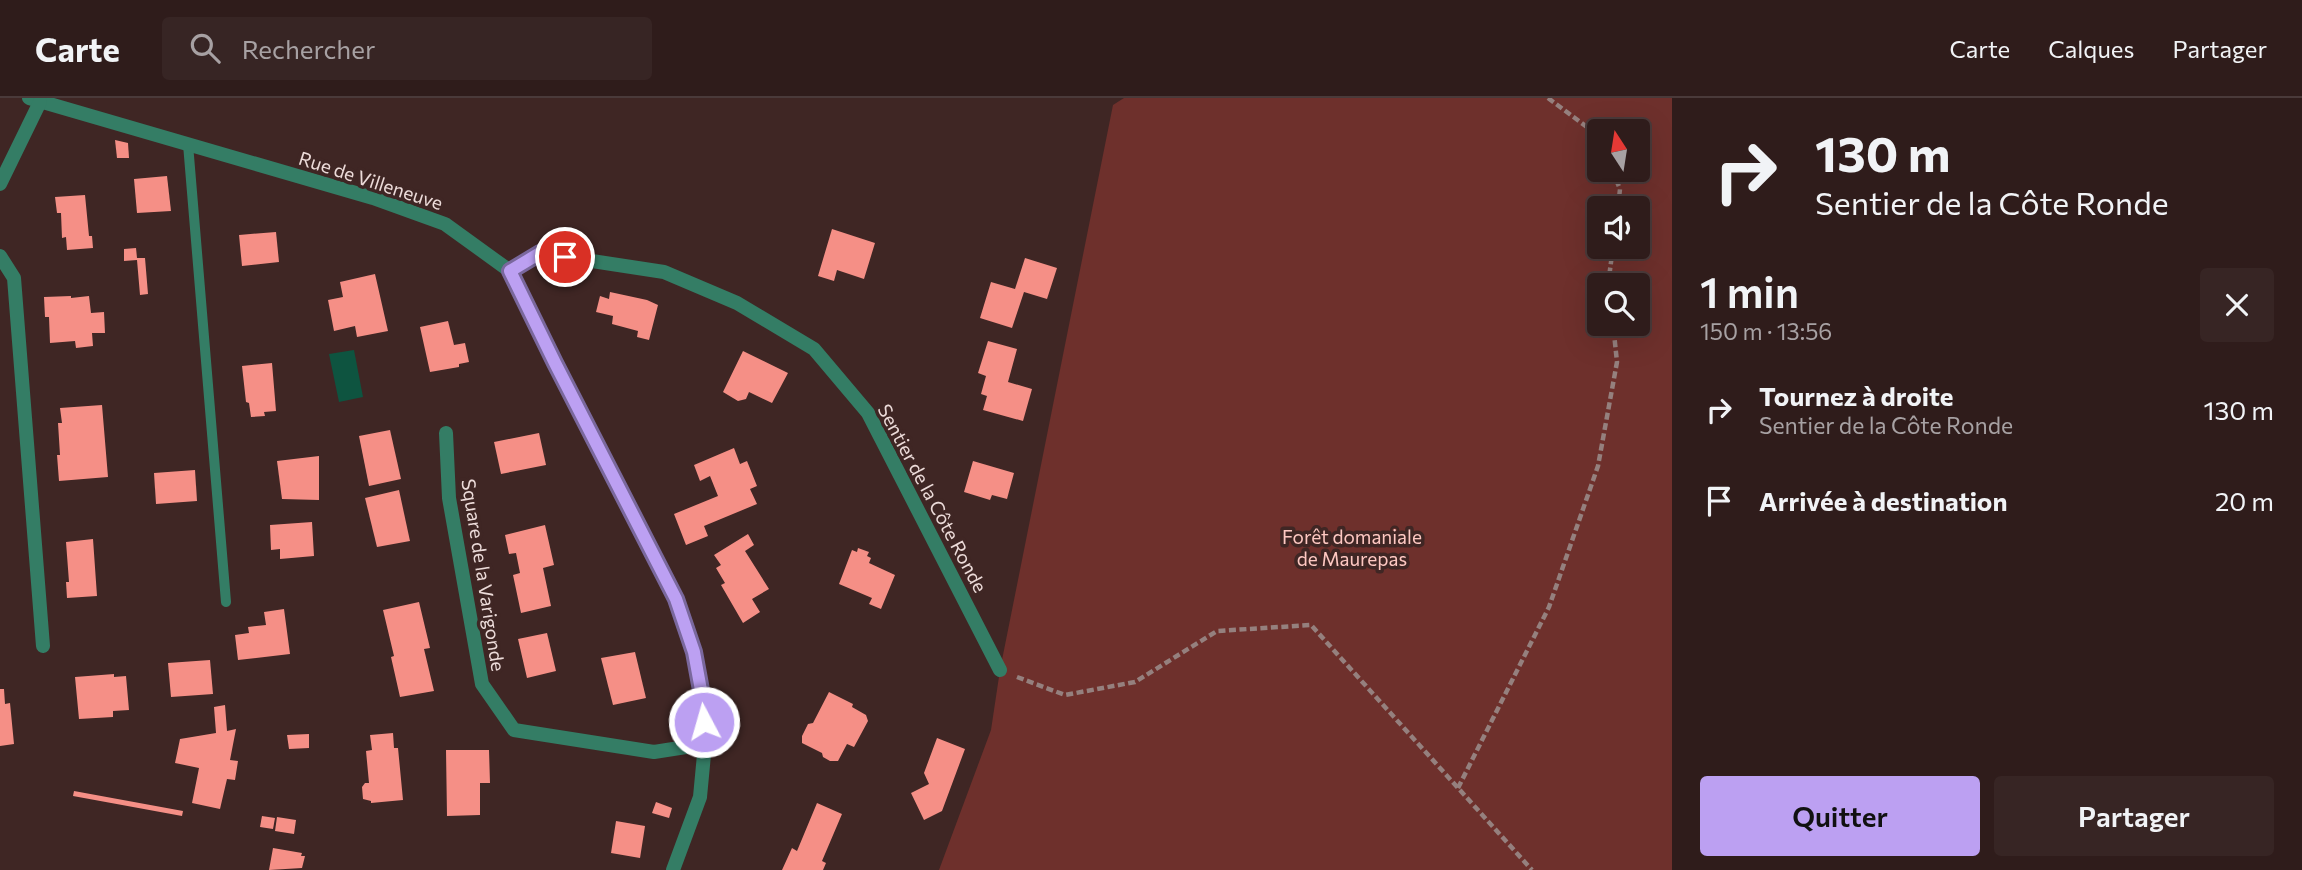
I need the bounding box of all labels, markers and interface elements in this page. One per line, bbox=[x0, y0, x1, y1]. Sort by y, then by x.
search box bbox=[162, 17, 652, 80]
text: Carte bbox=[35, 28, 120, 69]
icon: search bbox=[186, 29, 224, 67]
text: Rechercher bbox=[242, 33, 375, 64]
text: Carte bbox=[1949, 34, 2010, 63]
text: Calques bbox=[2048, 34, 2134, 63]
text: Partager bbox=[2172, 34, 2267, 63]
north arrow bbox=[1587, 119, 1650, 182]
map controls bbox=[1587, 119, 1650, 336]
text: 130 m bbox=[1815, 122, 1950, 182]
icon: right bbox=[1700, 126, 1791, 217]
street label: Rue de Villeneuve bbox=[296, 146, 446, 214]
text: Sentier de la Côte Ronde bbox=[1815, 182, 2169, 222]
button: sound bbox=[1587, 196, 1650, 259]
pin bbox=[535, 227, 595, 287]
icon: arrive bbox=[546, 238, 584, 276]
text: 1 min bbox=[1700, 265, 1799, 317]
button: close bbox=[2200, 268, 2274, 342]
button: search bbox=[1587, 273, 1650, 336]
text: 150 m · 13:56 bbox=[1700, 317, 1832, 345]
text: Tournez à droite bbox=[1759, 380, 1954, 411]
icon: right bbox=[1700, 391, 1738, 429]
text: 130 m bbox=[2203, 394, 2274, 425]
street label: Sentier de la Côte Ronde bbox=[874, 400, 992, 596]
text: Sentier de la Côte Ronde bbox=[1759, 411, 2013, 439]
street label: Square de la Varigonde bbox=[457, 477, 511, 673]
icon: arrive bbox=[1700, 482, 1738, 520]
text: Arrivée à destination bbox=[1759, 485, 2007, 516]
text: 20 m bbox=[2215, 485, 2274, 516]
park label: Forêt domaniale de Maurepas bbox=[1282, 525, 1422, 570]
position arrow bbox=[667, 685, 741, 759]
button: Quitter bbox=[1700, 776, 1980, 856]
button: Partager bbox=[1994, 776, 2274, 856]

